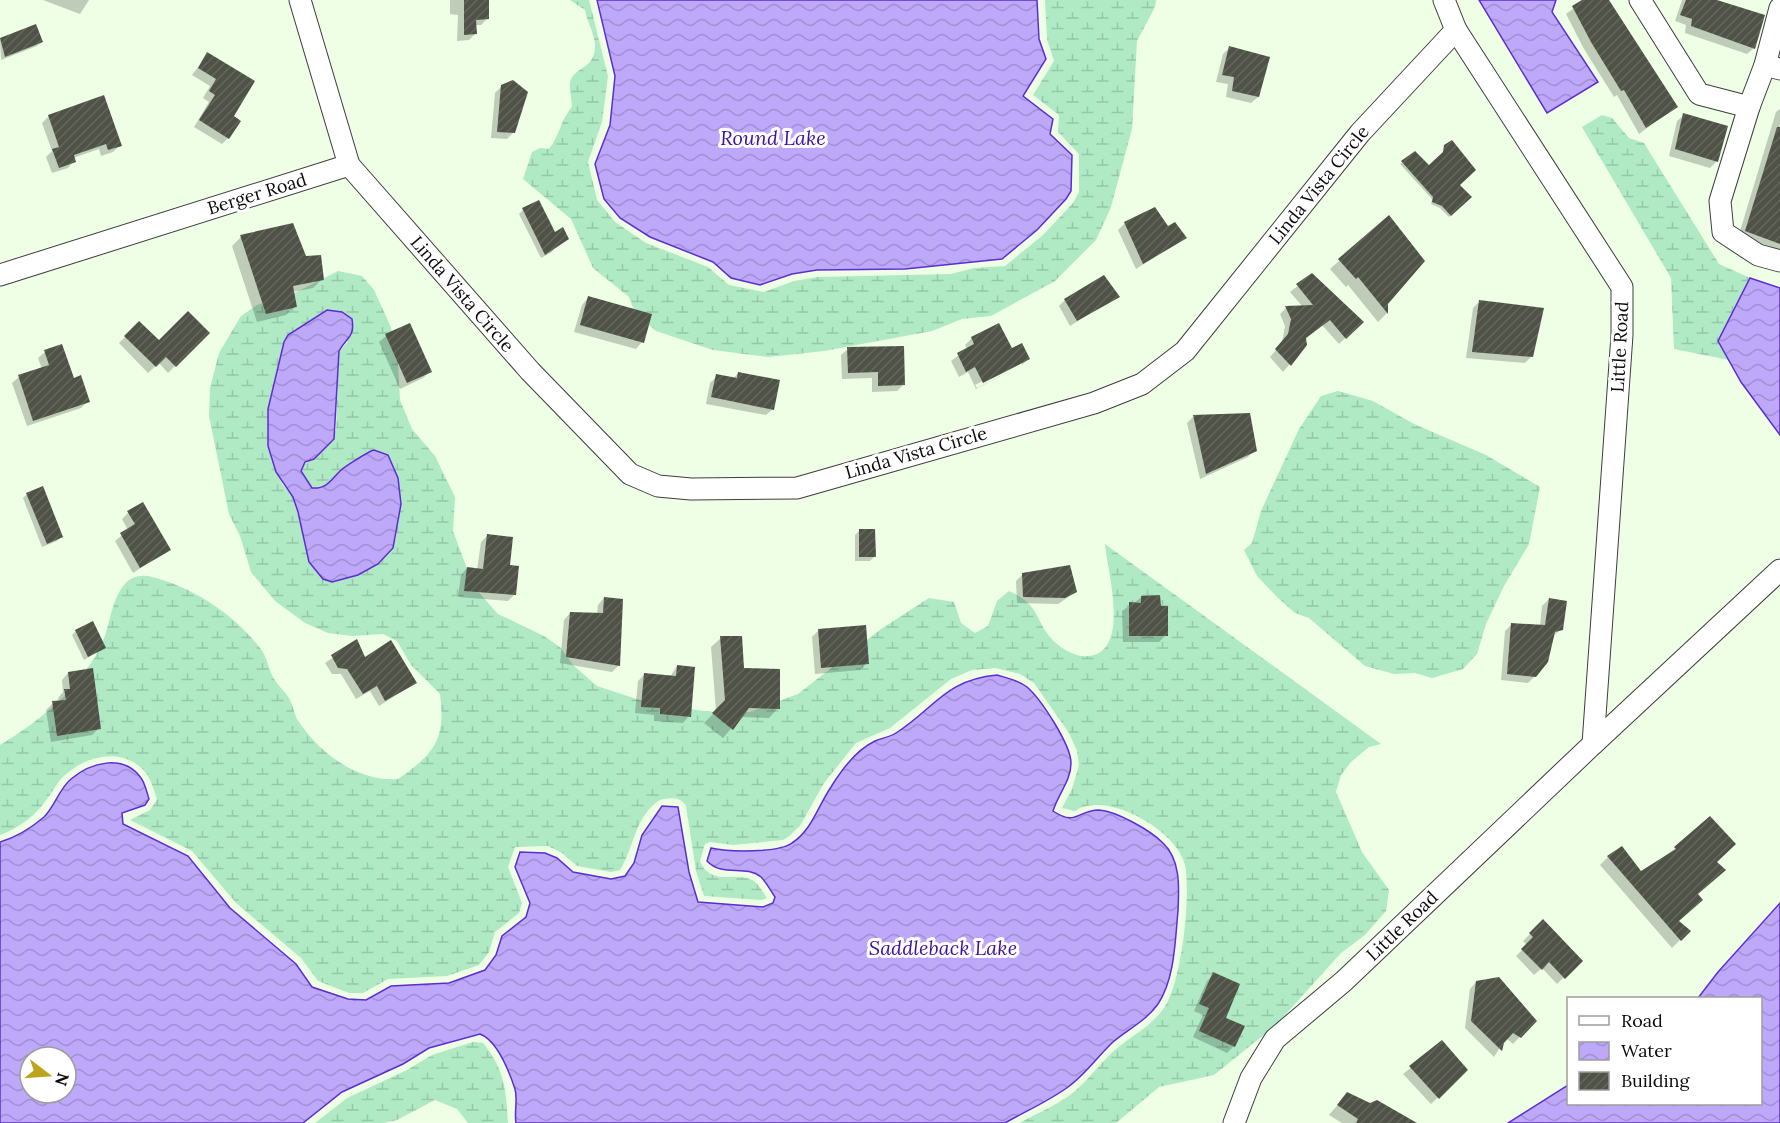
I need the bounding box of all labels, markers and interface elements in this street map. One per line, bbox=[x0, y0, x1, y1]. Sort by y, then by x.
street label: Linda Vista Circle bbox=[1264, 120, 1374, 249]
water label: Round Lake bbox=[720, 125, 826, 150]
street label: Berger Road bbox=[204, 167, 309, 220]
street label: Linda Vista Circle bbox=[406, 231, 519, 357]
street label: Little Road bbox=[1606, 301, 1633, 393]
street label: Linda Vista Circle bbox=[842, 421, 990, 484]
street label: Little Road bbox=[1361, 886, 1443, 966]
water label: Saddleback Lake bbox=[869, 935, 1017, 960]
legend bbox=[1567, 997, 1762, 1105]
text: Road bbox=[1621, 1009, 1663, 1032]
text: Water bbox=[1621, 1039, 1672, 1062]
north arrow bbox=[18, 1045, 78, 1105]
text: Building bbox=[1621, 1069, 1691, 1092]
text: N bbox=[51, 1071, 74, 1088]

